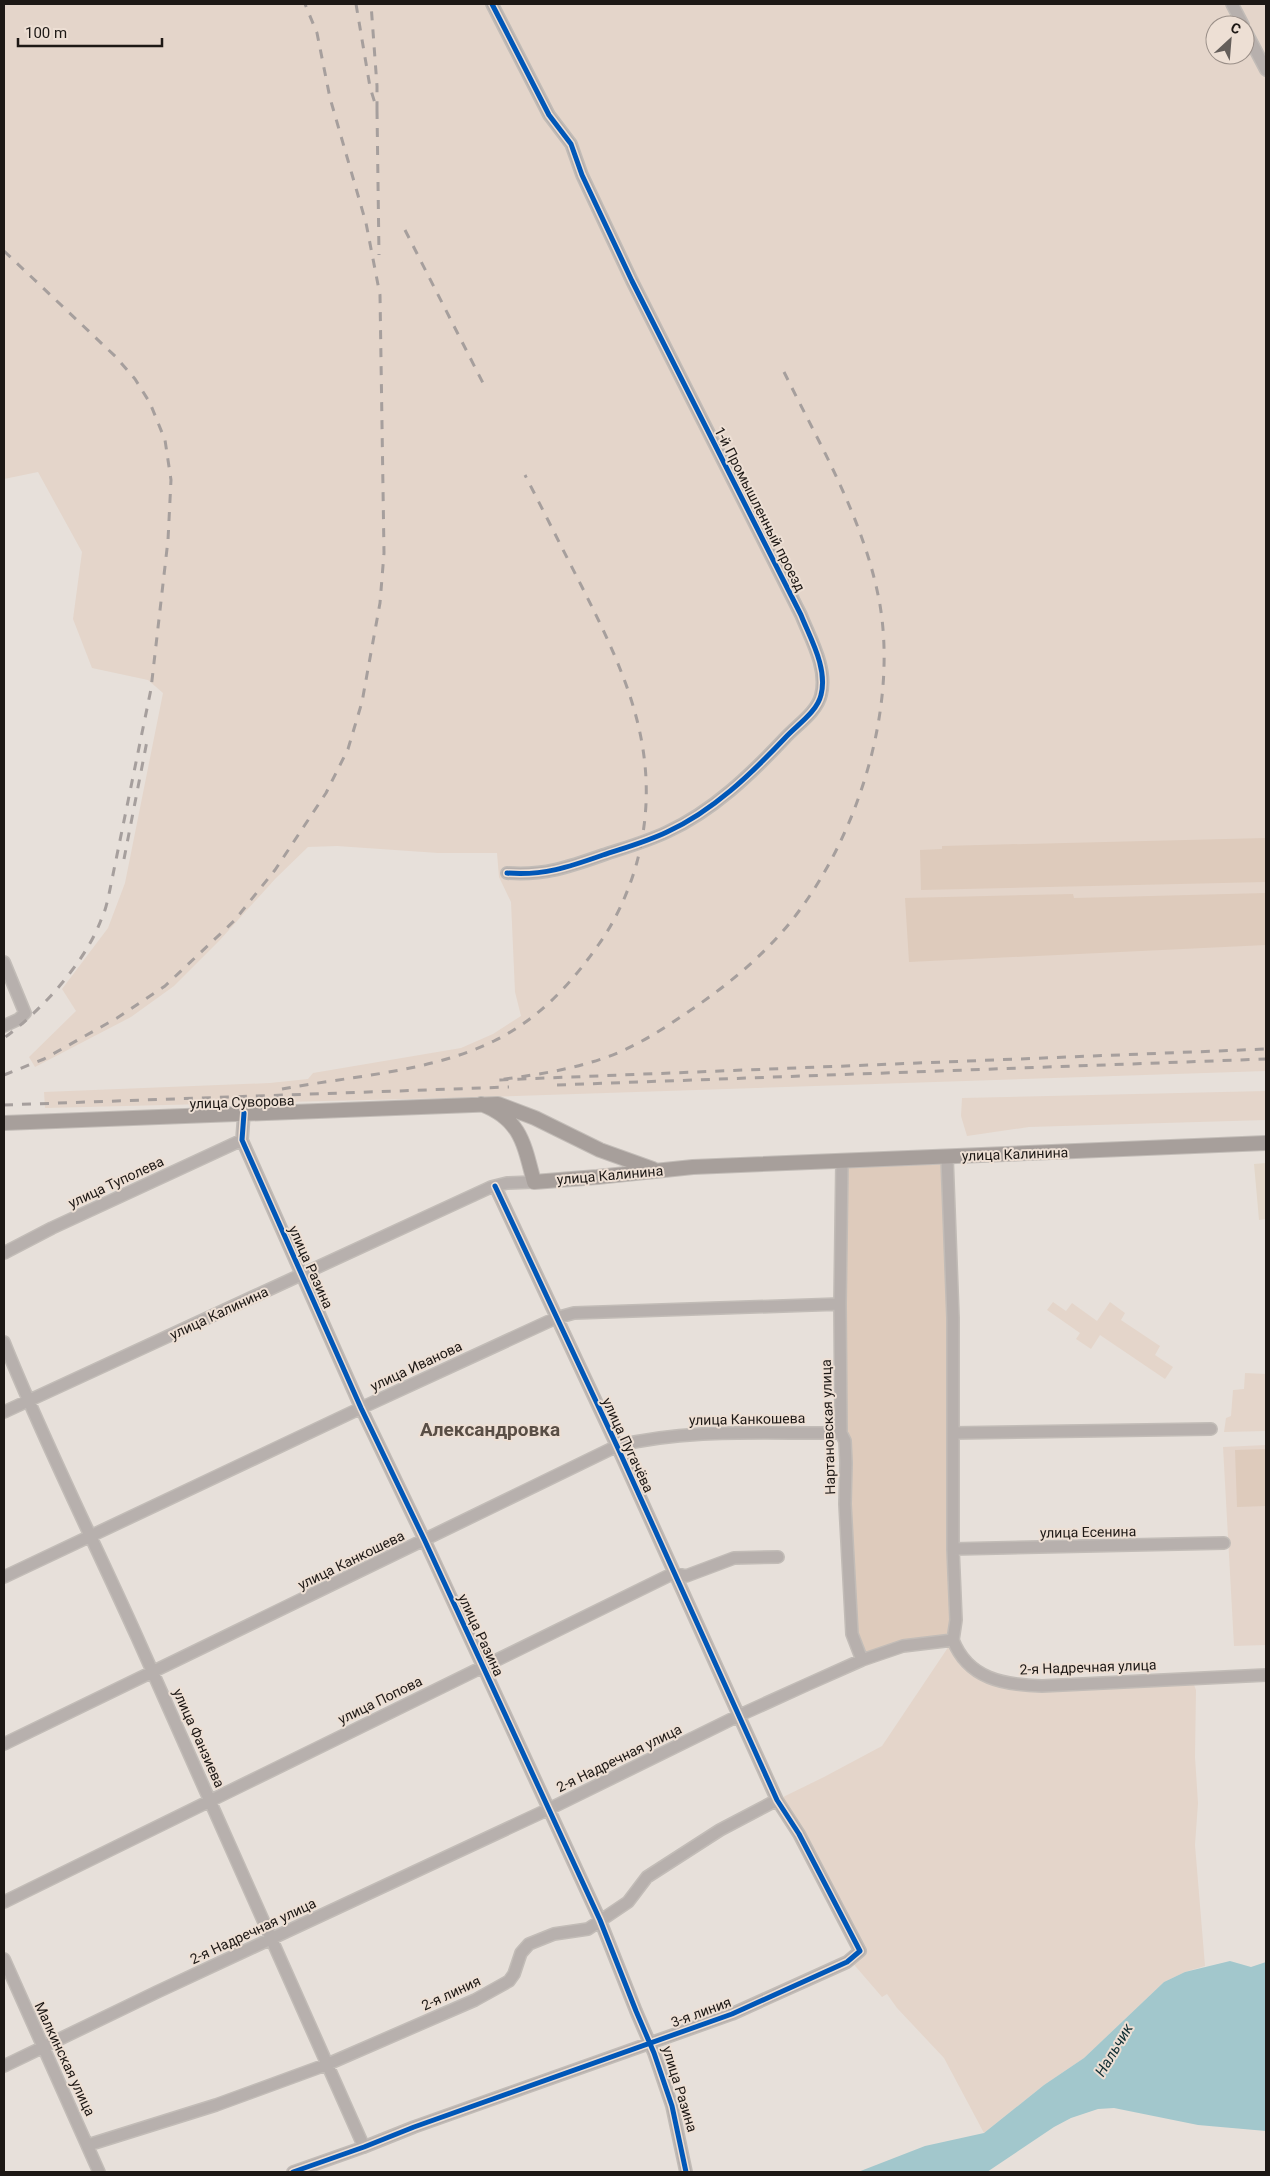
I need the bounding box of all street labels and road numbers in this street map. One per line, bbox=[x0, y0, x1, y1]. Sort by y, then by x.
street label: 1-й Промышленный проезд bbox=[711, 424, 809, 595]
street label: улица Суворова bbox=[189, 1092, 295, 1112]
street label: улица Калинина bbox=[961, 1144, 1069, 1164]
street label: улица Туполева bbox=[66, 1153, 166, 1211]
street label: улица Калинина bbox=[556, 1162, 664, 1188]
street label: улица Разина bbox=[286, 1223, 336, 1311]
street label: улица Калинина bbox=[167, 1283, 271, 1343]
street label: улица Иванова bbox=[368, 1338, 464, 1394]
street label: Нартановская улица bbox=[818, 1359, 838, 1495]
street label: улица Пугачёва bbox=[599, 1395, 657, 1495]
street label: улица Канкошева bbox=[689, 1410, 805, 1428]
street label: улица Есенина bbox=[1040, 1523, 1136, 1541]
street label: улица Канкошева bbox=[295, 1527, 407, 1593]
street label: улица Разина bbox=[455, 1591, 507, 1679]
street label: 2-я Надречная улица bbox=[1019, 1657, 1157, 1677]
street label: улица Попова bbox=[335, 1673, 425, 1727]
street label: улица Фанзиева bbox=[170, 1686, 228, 1790]
street label: 2-я Надречная улица bbox=[554, 1721, 684, 1795]
street label: 2-я Надречная улица bbox=[187, 1895, 319, 1967]
street label: 2-я линия bbox=[419, 1972, 483, 2014]
street label: 3-я линия bbox=[669, 1994, 733, 2030]
street label: Малкинская улица bbox=[32, 2000, 98, 2118]
street label: улица Разина bbox=[659, 2044, 701, 2134]

